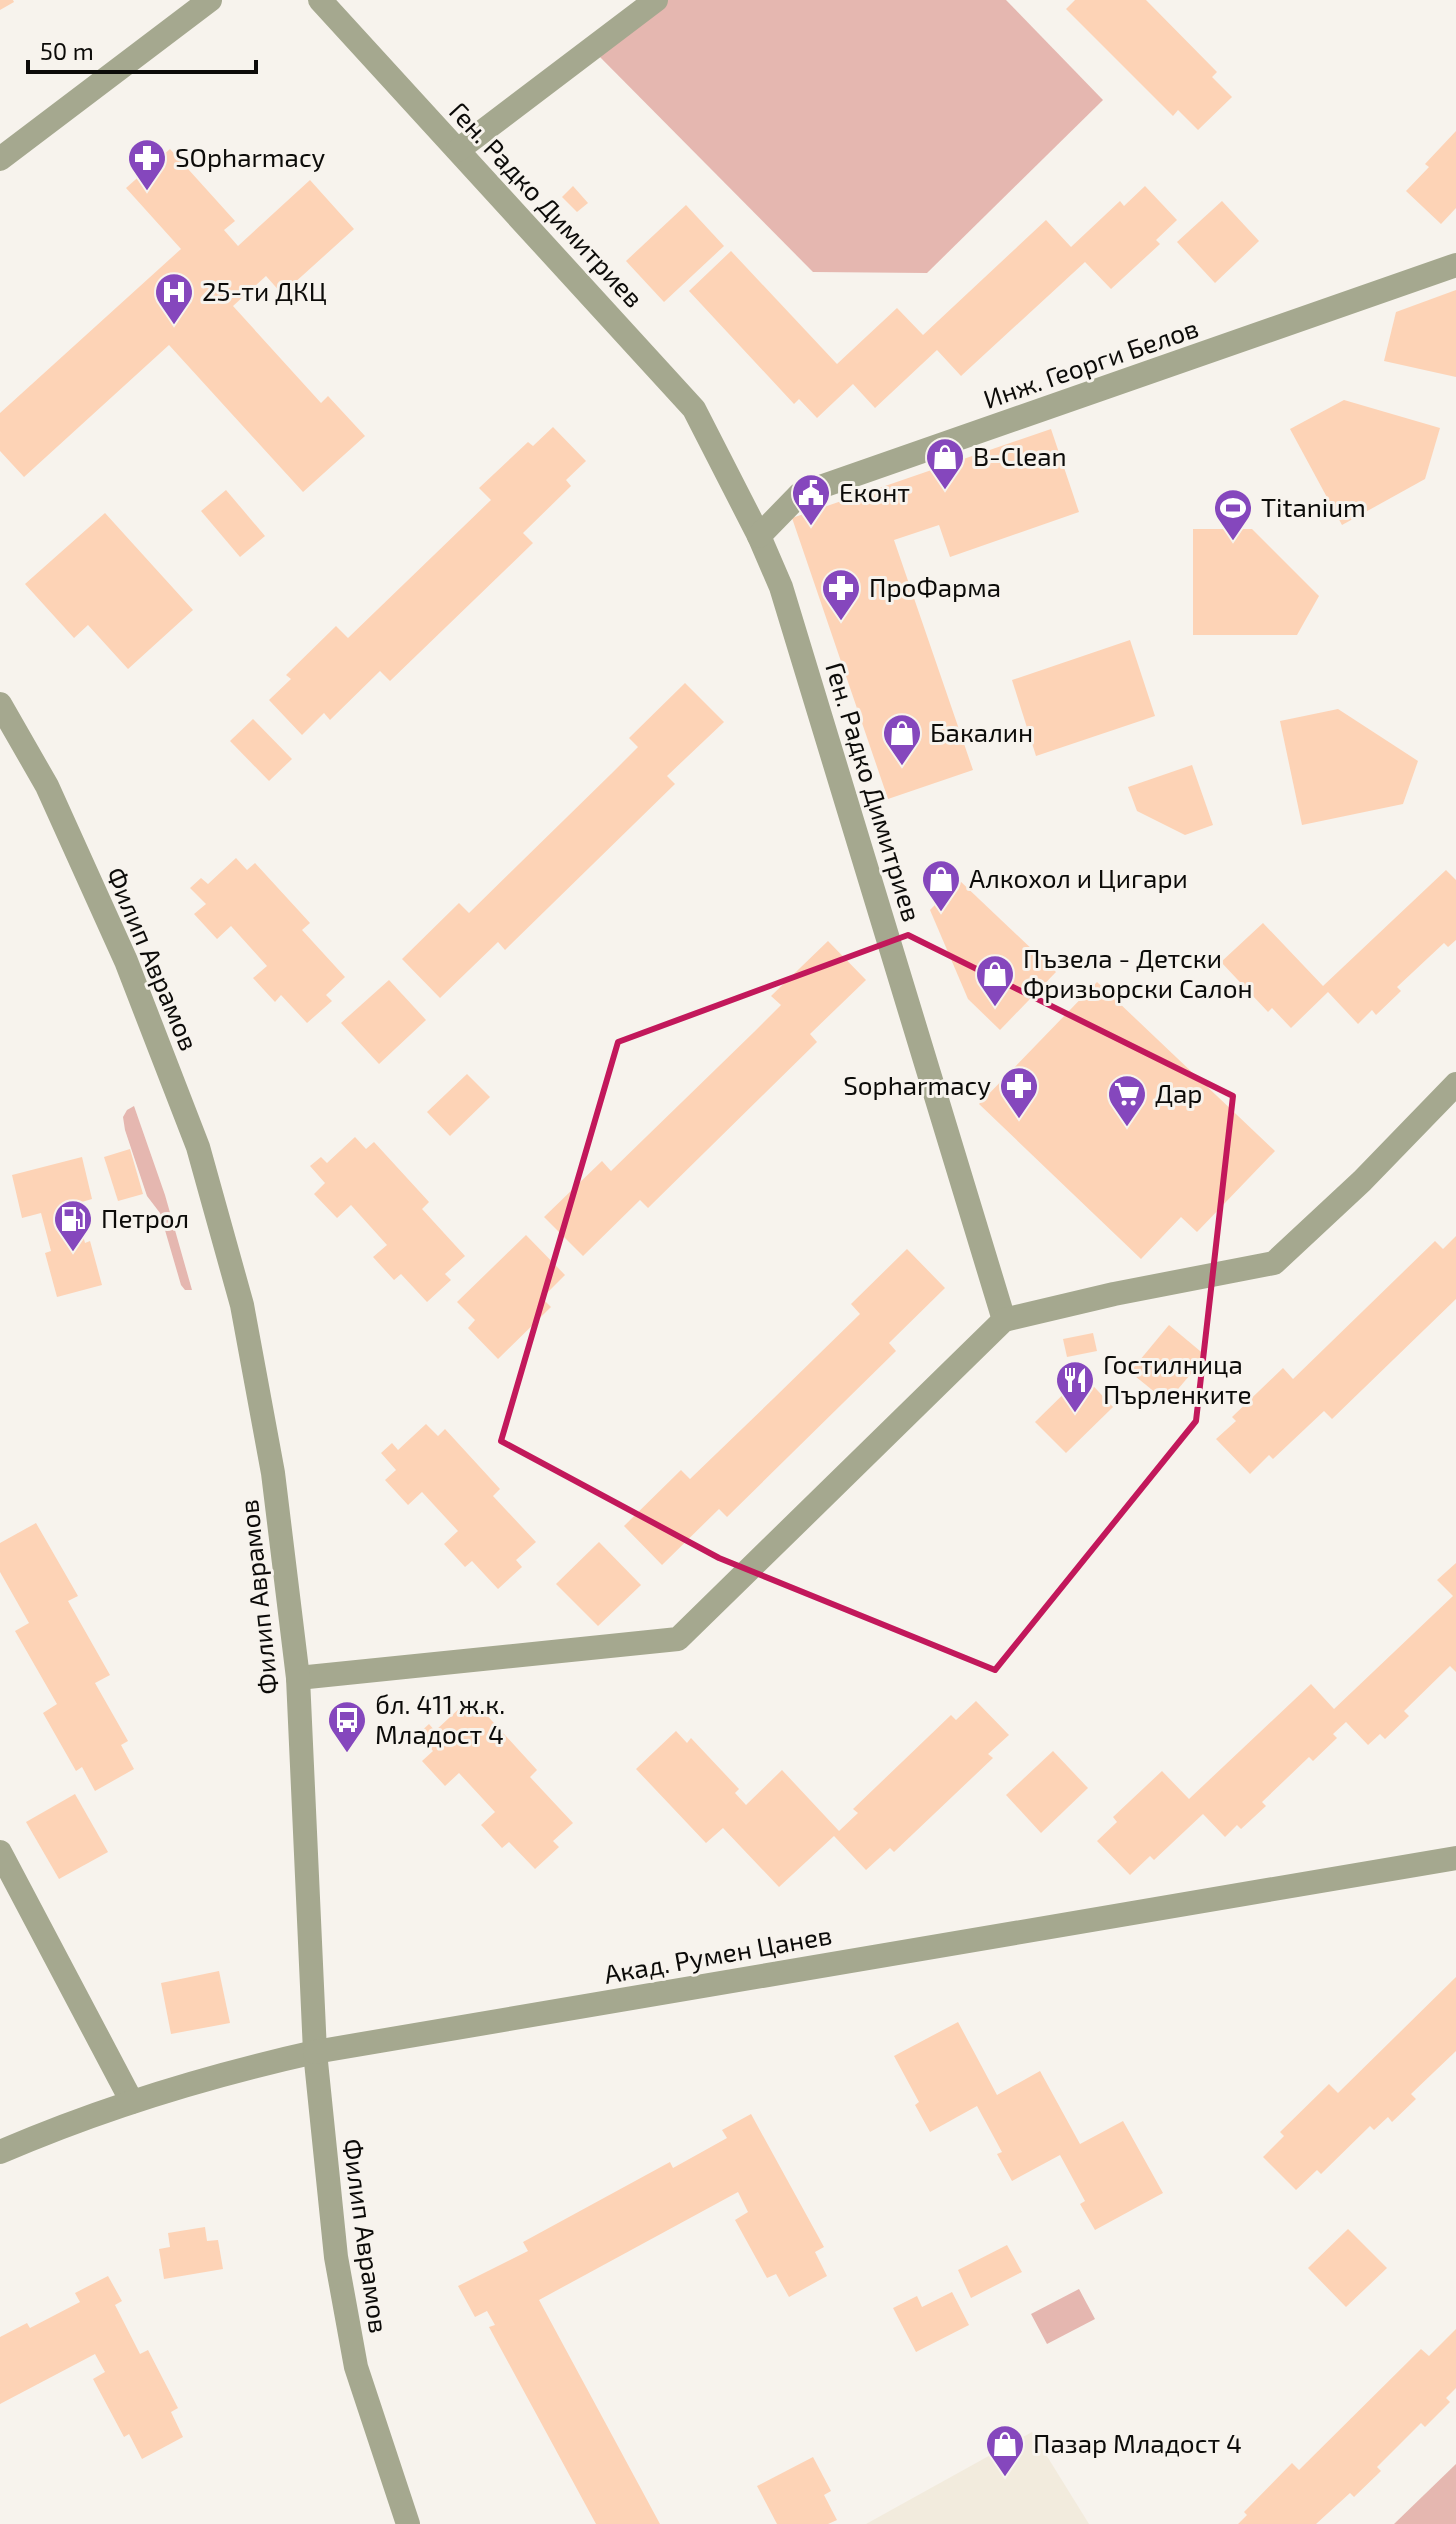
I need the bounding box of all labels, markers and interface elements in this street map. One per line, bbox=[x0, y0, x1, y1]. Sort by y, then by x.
scale bar bbox=[28, 24, 256, 74]
text: 50 m bbox=[40, 36, 94, 65]
street label: Ген. Радко Димитриев bbox=[444, 95, 650, 313]
pharmacy icon: SOpharmacy bbox=[126, 137, 168, 192]
place label: SOpharmacy bbox=[175, 141, 326, 172]
hospital icon: 25-ти ДКЦ bbox=[153, 271, 195, 326]
place label: 25-ти ДКЦ bbox=[202, 275, 327, 306]
street label: Инж. Георги Белов bbox=[979, 311, 1202, 414]
shop icon: B-Clean bbox=[924, 436, 966, 491]
place label: B-Clean bbox=[973, 440, 1067, 471]
public building icon: Еконт bbox=[790, 472, 832, 527]
place label: Еконт bbox=[839, 476, 910, 507]
sports icon: Titanium bbox=[1212, 487, 1254, 542]
place label: Titanium bbox=[1261, 491, 1366, 522]
pharmacy icon: ПроФарма bbox=[820, 567, 862, 622]
place label: ПроФарма bbox=[869, 571, 1001, 602]
street label: Ген. Радко Димитриев bbox=[820, 658, 929, 925]
shop icon: Бакалин bbox=[881, 712, 923, 767]
place label: Бакалин bbox=[930, 716, 1033, 747]
shop icon: Алкохол и Цигари bbox=[920, 858, 962, 913]
street label: Филип Аврамов bbox=[101, 862, 206, 1055]
place label: Алкохол и Цигари bbox=[969, 862, 1188, 893]
place label: Пъзела - Детски Фризьорски Салон bbox=[1023, 942, 1253, 1003]
shop icon: Пъзела - Детски Фризьорски Салон bbox=[974, 953, 1016, 1008]
pharmacy icon: Sopharmacy bbox=[998, 1065, 1040, 1120]
place label: Sopharmacy bbox=[843, 1069, 991, 1100]
supermarket icon: Дар bbox=[1106, 1073, 1148, 1128]
place label: Дар bbox=[1155, 1077, 1203, 1108]
fuel station icon: Петрол bbox=[52, 1198, 94, 1253]
place label: Петрол bbox=[101, 1202, 189, 1233]
place label: Гостилница Пърленките bbox=[1103, 1348, 1252, 1409]
restaurant icon: Гостилница Пърленките bbox=[1054, 1359, 1096, 1414]
street label: Филип Аврамов bbox=[232, 1498, 283, 1696]
place label: бл. 411 ж.к. Младост 4 bbox=[375, 1688, 505, 1749]
bus stop icon: бл. 411 ж.к. Младост 4 bbox=[326, 1699, 368, 1754]
street label: Акад. Румен Цанев bbox=[601, 1918, 834, 1990]
street label: Филип Аврамов bbox=[337, 2137, 395, 2335]
shop icon: Пазар Младост 4 bbox=[984, 2423, 1026, 2478]
place label: Пазар Младост 4 bbox=[1033, 2427, 1242, 2458]

